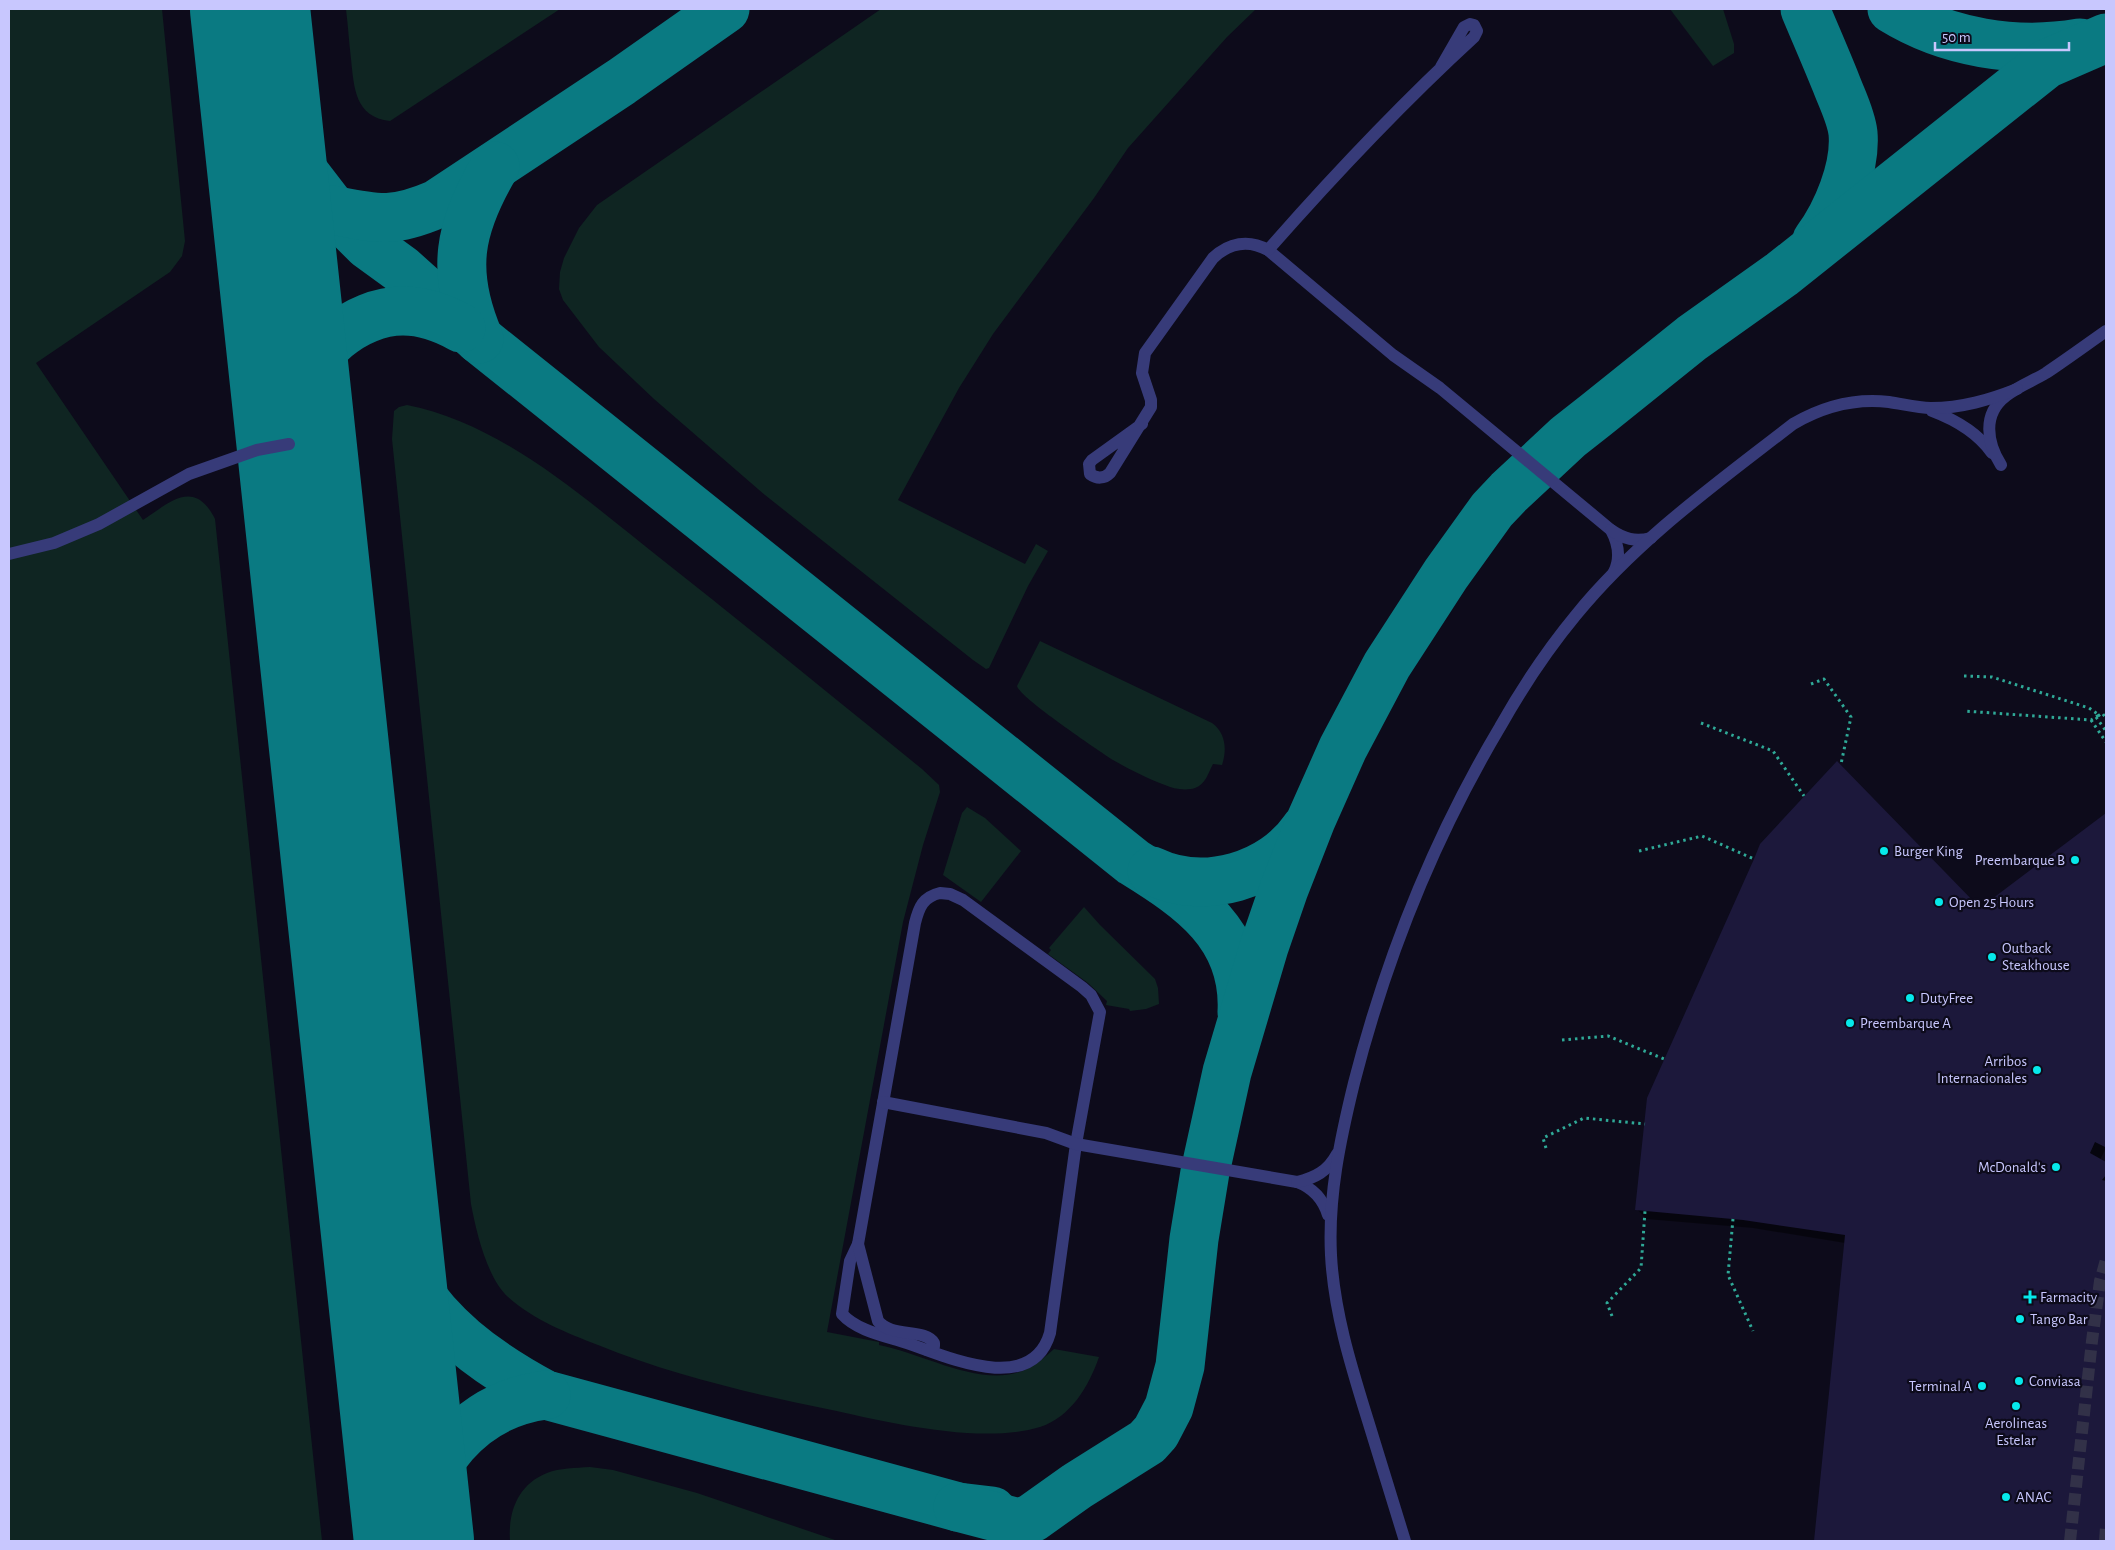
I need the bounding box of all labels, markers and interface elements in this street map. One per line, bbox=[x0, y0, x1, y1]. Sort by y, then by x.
scale bar bbox=[1935, 20, 2069, 52]
text: 50 m bbox=[1942, 30, 1971, 45]
place label: Burger King bbox=[1894, 844, 1964, 859]
marker: Burger King bbox=[1878, 845, 1890, 857]
place label: Preembarque B bbox=[1975, 853, 2065, 868]
marker: Preembarque B bbox=[2069, 854, 2081, 866]
place label: Open 25 Hours bbox=[1949, 895, 2034, 910]
marker: Open 25 Hours bbox=[1933, 896, 1945, 908]
place label: Outback Steakhouse bbox=[2002, 941, 2070, 973]
marker: Outback Steakhouse bbox=[1986, 951, 1998, 963]
place label: DutyFree bbox=[1920, 991, 1973, 1006]
marker: DutyFree bbox=[1904, 992, 1916, 1004]
place label: Preembarque A bbox=[1860, 1016, 1951, 1031]
marker: Preembarque A bbox=[1844, 1017, 1856, 1029]
place label: Arribos Internacionales bbox=[1937, 1054, 2027, 1086]
marker: Arribos Internacionales bbox=[2031, 1064, 2043, 1076]
place label: McDonald's bbox=[1978, 1160, 2046, 1175]
marker: McDonald's bbox=[2050, 1161, 2062, 1173]
place label: Farmacity bbox=[2040, 1290, 2098, 1305]
marker: Farmacity bbox=[2024, 1291, 2036, 1303]
place label: Tango Bar bbox=[2030, 1312, 2088, 1327]
marker: Tango Bar bbox=[2014, 1313, 2026, 1325]
place label: Conviasa bbox=[2029, 1374, 2081, 1389]
marker: Conviasa bbox=[2013, 1375, 2025, 1387]
place label: Terminal A bbox=[1909, 1379, 1972, 1394]
marker: Terminal A bbox=[1976, 1380, 1988, 1392]
marker: Aerolineas Estelar bbox=[2010, 1400, 2022, 1412]
place label: Aerolineas Estelar bbox=[1985, 1416, 2047, 1448]
place label: ANAC bbox=[2016, 1490, 2051, 1505]
marker: ANAC bbox=[2000, 1491, 2012, 1503]

